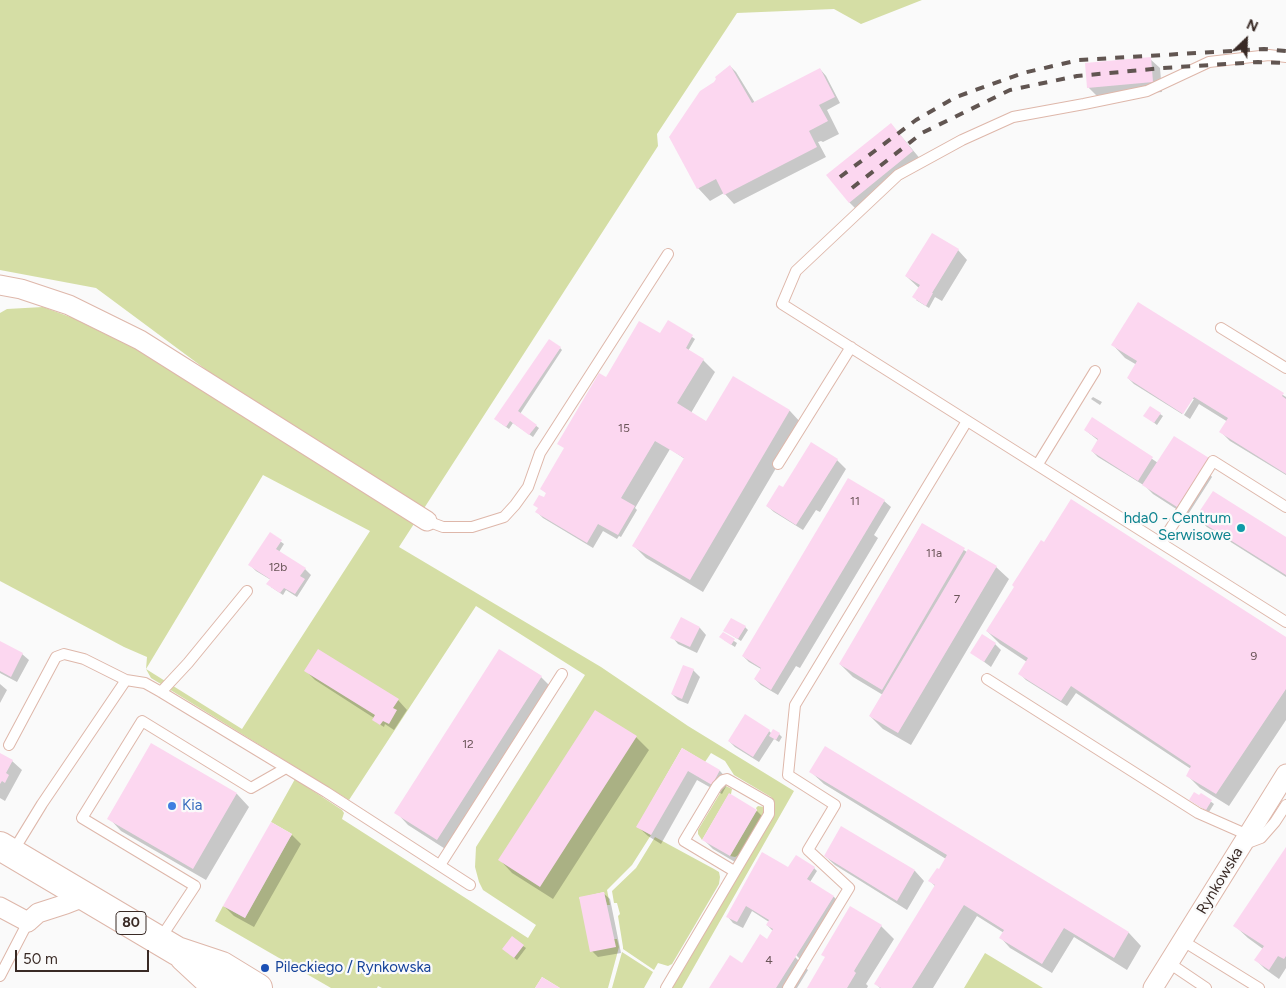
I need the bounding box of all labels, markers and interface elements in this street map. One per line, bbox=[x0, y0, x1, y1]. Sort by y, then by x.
north arrow bbox=[1221, 15, 1271, 65]
text: N bbox=[1244, 16, 1261, 36]
house number: 15 bbox=[618, 421, 630, 435]
house number: 11 bbox=[850, 494, 860, 508]
place label: hda0 - Centrum Serwisowe bbox=[1124, 510, 1231, 545]
marker: hda0 - Centrum Serwisowe bbox=[1235, 522, 1247, 534]
house number: 11a bbox=[926, 546, 942, 560]
house number: 12b bbox=[269, 560, 287, 574]
house number: 7 bbox=[954, 592, 960, 606]
house number: 9 bbox=[1251, 649, 1257, 663]
house number: 12 bbox=[462, 737, 474, 751]
place label: Kia bbox=[182, 797, 202, 815]
marker: Kia bbox=[166, 800, 178, 812]
street label: Rynkowska bbox=[1193, 844, 1247, 918]
road number: 80 bbox=[116, 911, 146, 934]
scale bar bbox=[18, 940, 151, 972]
text: 50 m bbox=[23, 950, 58, 968]
house number: 4 bbox=[765, 953, 773, 967]
place label: Pileckiego / Rynkowska bbox=[275, 959, 431, 977]
marker: Pileckiego / Rynkowska bbox=[259, 962, 271, 974]

